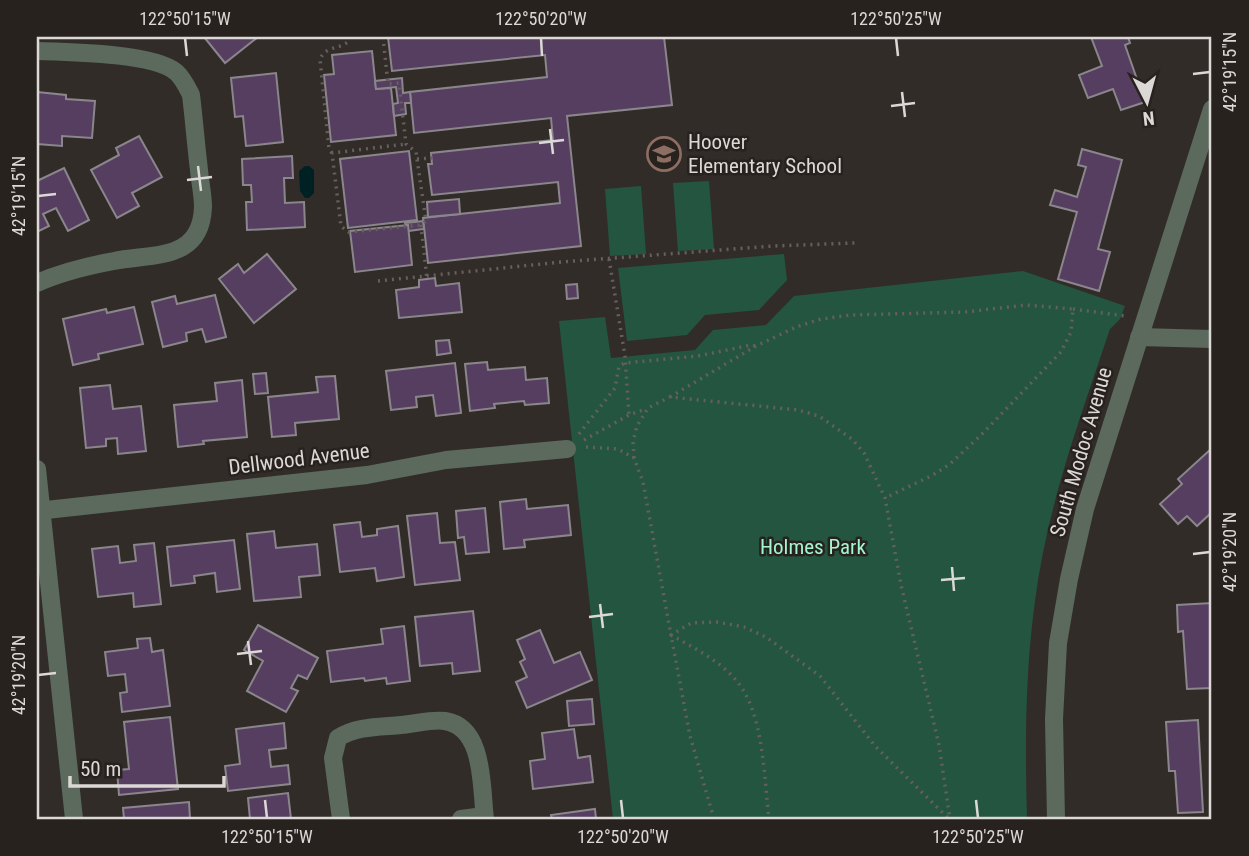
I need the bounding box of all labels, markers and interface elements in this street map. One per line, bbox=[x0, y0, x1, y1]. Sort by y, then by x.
text: 122°50'15"W bbox=[139, 8, 231, 29]
text: 122°50'20"W bbox=[495, 8, 587, 29]
text: 122°50'25"W bbox=[850, 8, 942, 29]
text: 42°19'15"N bbox=[1219, 32, 1240, 112]
north arrow bbox=[1112, 66, 1182, 136]
text: N bbox=[1142, 106, 1156, 130]
place label: Hoover Elementary School bbox=[688, 130, 842, 178]
school or university icon: Hoover Elementary School bbox=[645, 135, 683, 173]
text: 42°19'15"N bbox=[8, 156, 29, 236]
street label: South Modoc Avenue bbox=[1045, 364, 1117, 539]
street label: Dellwood Avenue bbox=[227, 438, 371, 480]
text: 42°19'20"N bbox=[1219, 512, 1240, 592]
park label: Holmes Park bbox=[760, 535, 866, 559]
text: 42°19'20"N bbox=[8, 635, 29, 715]
scale bar bbox=[70, 744, 224, 788]
text: 50 m bbox=[80, 757, 121, 781]
text: 122°50'15"W bbox=[221, 826, 313, 847]
text: 122°50'20"W bbox=[577, 826, 669, 847]
text: 122°50'25"W bbox=[932, 826, 1024, 847]

